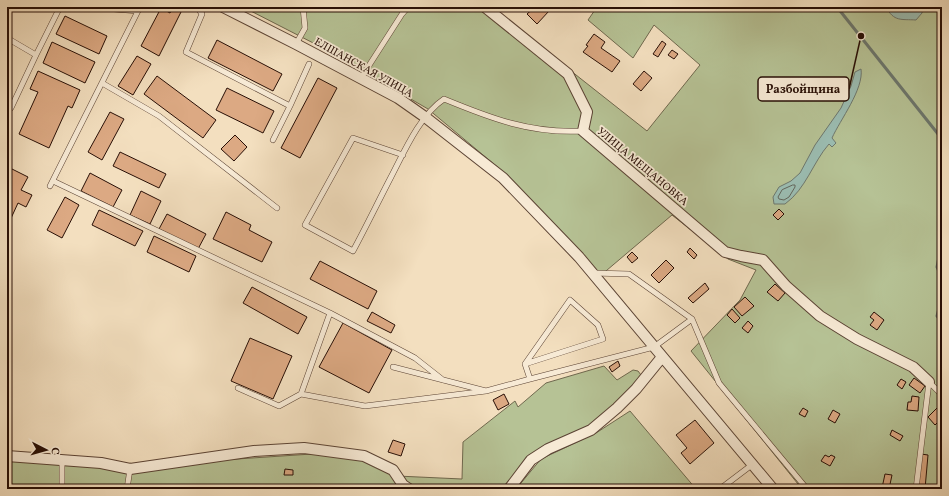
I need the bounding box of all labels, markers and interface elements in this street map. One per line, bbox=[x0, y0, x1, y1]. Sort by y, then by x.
street label: ЕЛШАНСКАЯ УЛИЦА bbox=[311, 35, 416, 102]
callout: Разбойщина bbox=[758, 77, 849, 101]
text: Разбойщина bbox=[766, 82, 841, 98]
street label: УЛИЦА МЕЩАНОВКА bbox=[593, 124, 691, 210]
north arrow bbox=[26, 430, 66, 470]
text: С bbox=[47, 447, 62, 455]

